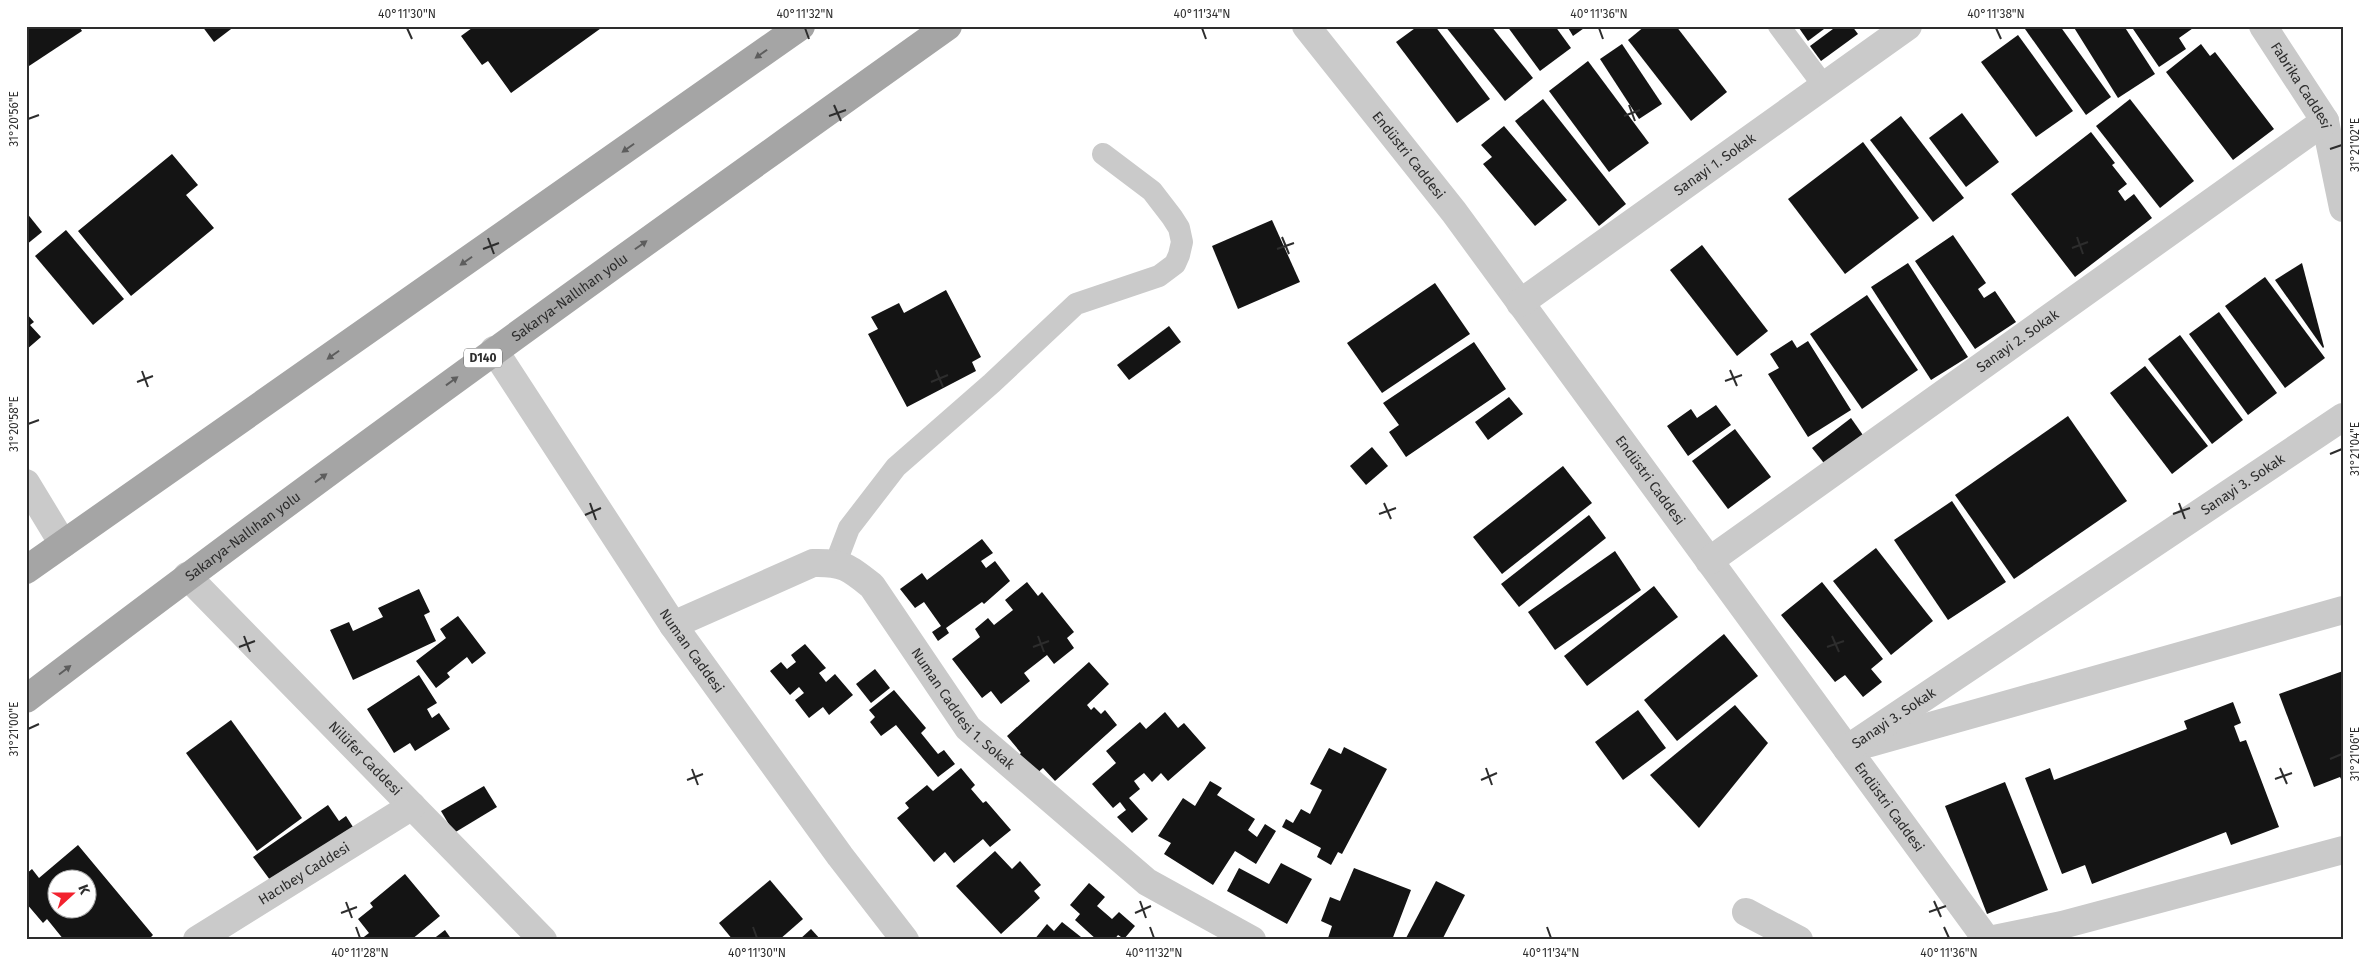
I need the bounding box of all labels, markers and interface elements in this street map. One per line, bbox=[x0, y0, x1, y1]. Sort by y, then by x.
text: 40°11'30"N bbox=[378, 7, 436, 21]
text: 40°11'32"N bbox=[776, 7, 834, 21]
text: 40°11'34"N bbox=[1174, 7, 1230, 21]
text: 40°11'36"N bbox=[1570, 7, 1628, 21]
text: 40°11'38"N bbox=[1967, 7, 2025, 21]
street label: Fabrika Caddesi bbox=[2267, 39, 2334, 130]
one-way arrow bbox=[754, 49, 768, 59]
text: 31°20'56"E bbox=[7, 91, 21, 147]
street label: Endüstri Caddesi bbox=[1368, 108, 1448, 203]
text: 31°21'02"E bbox=[2348, 118, 2362, 172]
street label: Sanayi 1. Sokak bbox=[1671, 129, 1760, 199]
one-way arrow bbox=[621, 143, 635, 153]
one-way arrow bbox=[634, 240, 647, 250]
street label: Sakarya-Nallıhan yolu bbox=[508, 250, 631, 345]
one-way arrow bbox=[460, 256, 473, 266]
street label: Sanayi 2. Sokak bbox=[1973, 306, 2063, 376]
road number: D140 bbox=[464, 348, 502, 368]
one-way arrow bbox=[327, 350, 340, 360]
one-way arrow bbox=[445, 376, 459, 386]
text: 31°20'58"E bbox=[7, 396, 21, 452]
text: 31°21'04"E bbox=[2348, 422, 2362, 476]
street label: Endüstri Caddesi bbox=[1611, 432, 1688, 529]
street label: Sanayi 3. Sokak bbox=[2198, 450, 2289, 519]
one-way arrow bbox=[314, 472, 327, 483]
street label: Sakarya-Nallıhan yolu bbox=[182, 488, 304, 585]
street label: Numan Caddesi bbox=[656, 606, 727, 696]
street label: Numan Caddesi 1. Sokak bbox=[907, 645, 1019, 774]
one-way arrow bbox=[58, 664, 71, 675]
street label: Sanayi 3. Sokak bbox=[1849, 684, 1940, 752]
text: 31°21'00"E bbox=[7, 702, 21, 757]
street label: Nilüfer Caddesi bbox=[325, 718, 405, 799]
text: 31°21'06"E bbox=[2348, 727, 2362, 781]
street label: Endüstri Caddesi bbox=[1851, 759, 1928, 855]
street label: Hacıbey Caddesi bbox=[255, 839, 353, 909]
north arrow bbox=[48, 868, 98, 918]
text: K bbox=[74, 882, 94, 898]
text: 40°11'28"N bbox=[331, 946, 389, 960]
text: 40°11'30"N bbox=[728, 946, 786, 960]
text: 40°11'32"N bbox=[1125, 946, 1183, 960]
text: 40°11'34"N bbox=[1523, 946, 1579, 960]
text: 40°11'36"N bbox=[1920, 946, 1978, 960]

